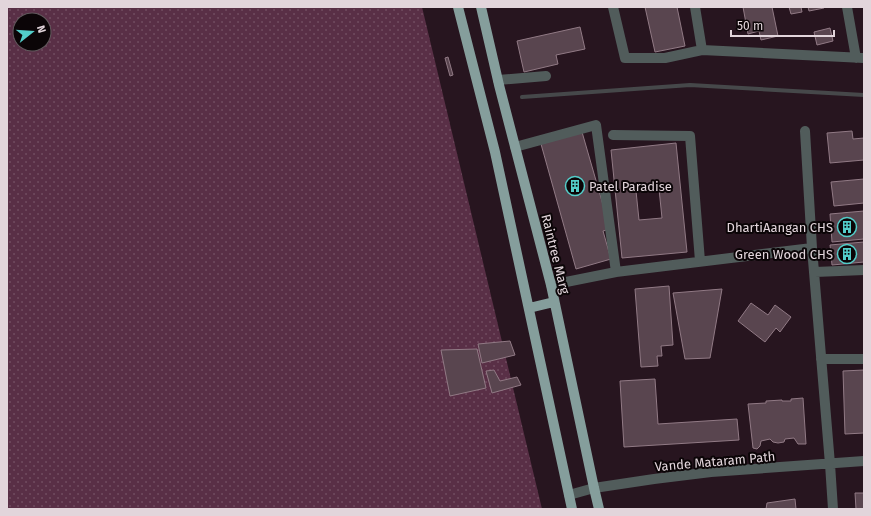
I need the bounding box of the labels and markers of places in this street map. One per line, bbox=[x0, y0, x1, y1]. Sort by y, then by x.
building icon: Patel Paradise bbox=[564, 175, 586, 197]
place label: Patel Paradise bbox=[589, 179, 672, 194]
building icon: DhartiAangan CHS bbox=[836, 216, 858, 238]
place label: DhartiAangan CHS bbox=[727, 220, 833, 235]
building icon: Green Wood CHS bbox=[836, 243, 858, 265]
place label: Green Wood CHS bbox=[735, 247, 833, 262]

